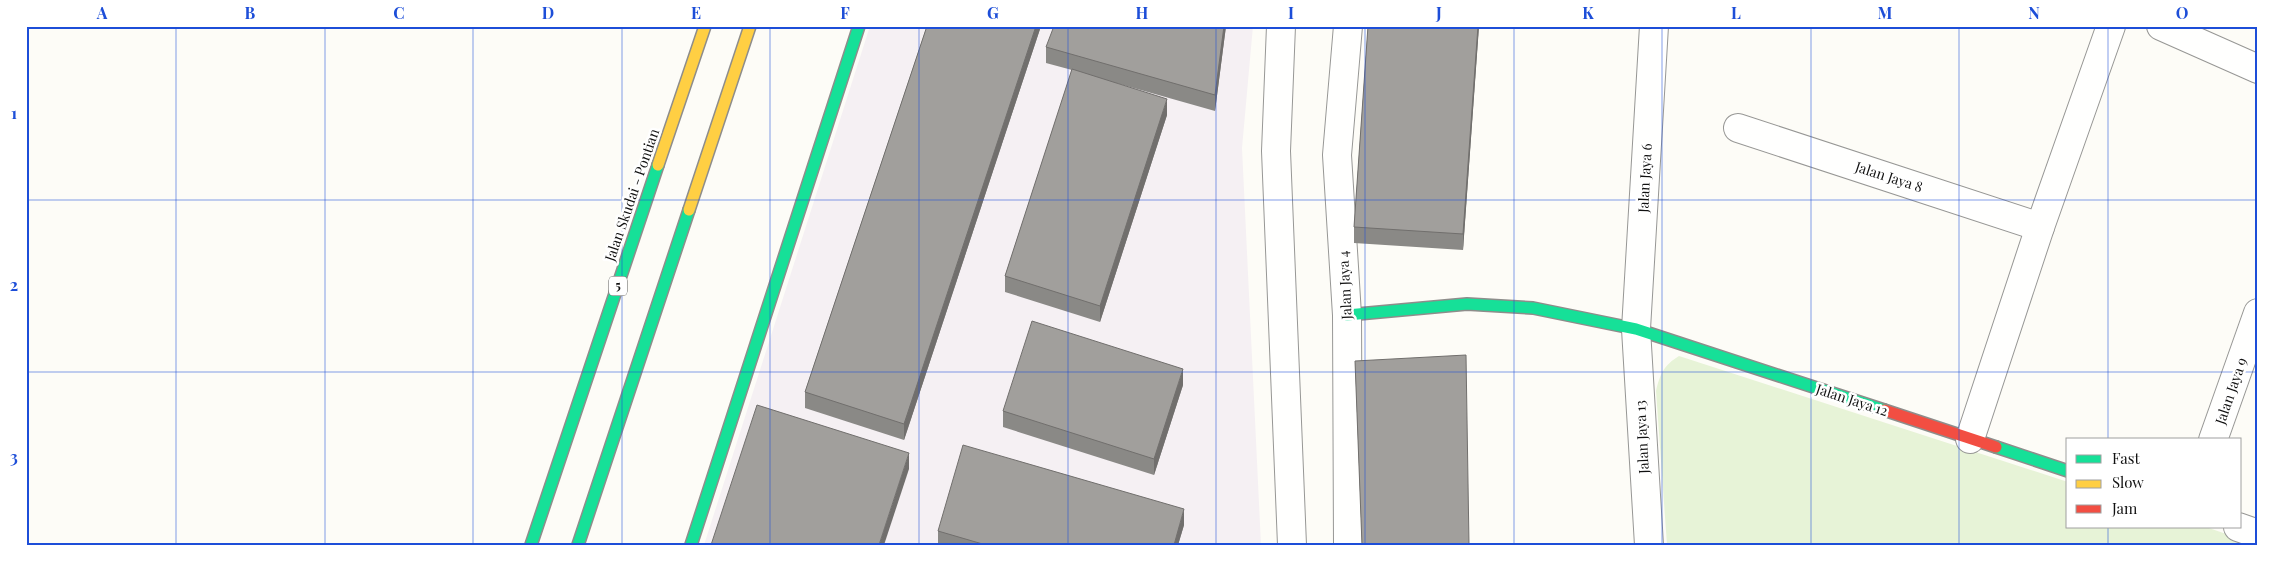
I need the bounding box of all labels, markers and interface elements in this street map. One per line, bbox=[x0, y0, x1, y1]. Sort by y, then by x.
text: A bbox=[96, 2, 108, 23]
text: B bbox=[245, 2, 256, 23]
text: C bbox=[393, 2, 405, 23]
text: D bbox=[542, 2, 554, 23]
text: E bbox=[691, 2, 701, 23]
text: F bbox=[840, 2, 850, 23]
text: G bbox=[987, 2, 999, 23]
text: H bbox=[1136, 2, 1149, 23]
text: I bbox=[1288, 2, 1294, 23]
text: J bbox=[1435, 2, 1442, 23]
text: K bbox=[1582, 2, 1594, 23]
text: L bbox=[1731, 2, 1741, 23]
text: M bbox=[1878, 2, 1893, 23]
text: N bbox=[2028, 2, 2040, 23]
text: O bbox=[2176, 2, 2188, 23]
text: 1 bbox=[11, 102, 17, 123]
street label: Jalan Skudai - Pontian bbox=[600, 125, 663, 265]
street label: Jalan Jaya 6 bbox=[1633, 143, 1656, 214]
street label: Jalan Jaya 8 bbox=[1852, 156, 1925, 196]
street label: Jalan Jaya 4 bbox=[1333, 250, 1356, 321]
text: 2 bbox=[10, 274, 18, 295]
road number: 5 bbox=[609, 276, 627, 296]
street label: Jalan Jaya 9 bbox=[2210, 355, 2251, 428]
street label: Jalan Jaya 12 bbox=[1813, 379, 1891, 420]
street label: Jalan Jaya 13 bbox=[1630, 400, 1653, 475]
legend bbox=[2066, 438, 2242, 528]
text: 3 bbox=[10, 446, 18, 467]
text: Fast bbox=[2112, 448, 2141, 468]
text: Slow bbox=[2112, 472, 2144, 492]
text: Jam bbox=[2111, 498, 2138, 518]

